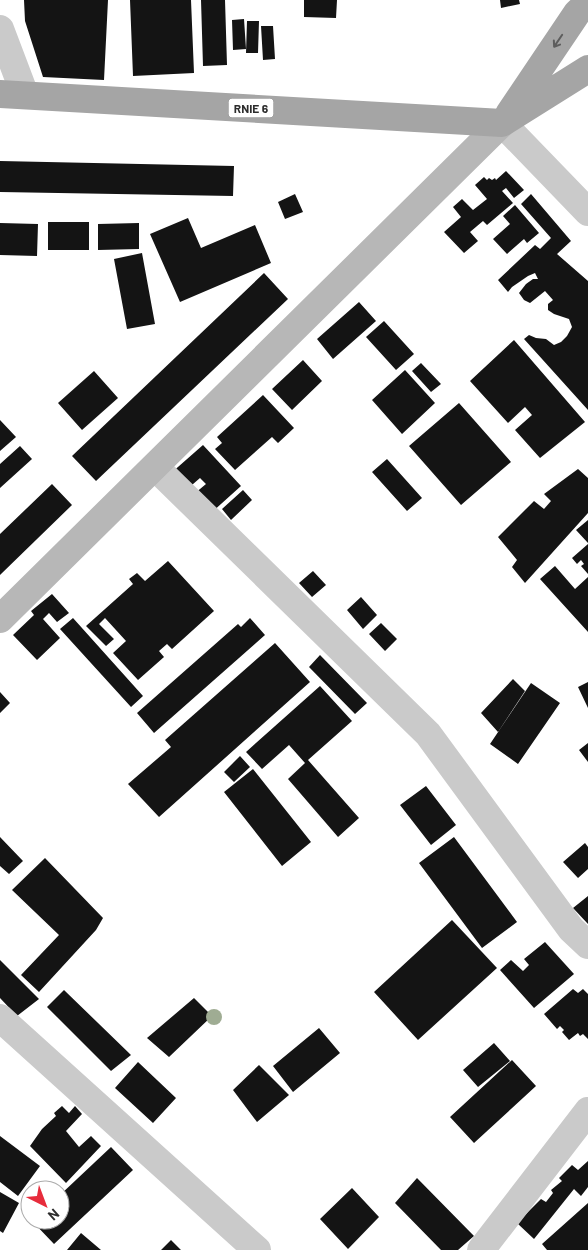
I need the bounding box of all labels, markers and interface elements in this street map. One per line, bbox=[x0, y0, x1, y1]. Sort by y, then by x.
one-way arrow bbox=[553, 34, 563, 48]
road number: RNIE 6 bbox=[228, 99, 274, 118]
north arrow bbox=[20, 1180, 70, 1230]
text: N bbox=[45, 1206, 63, 1224]

